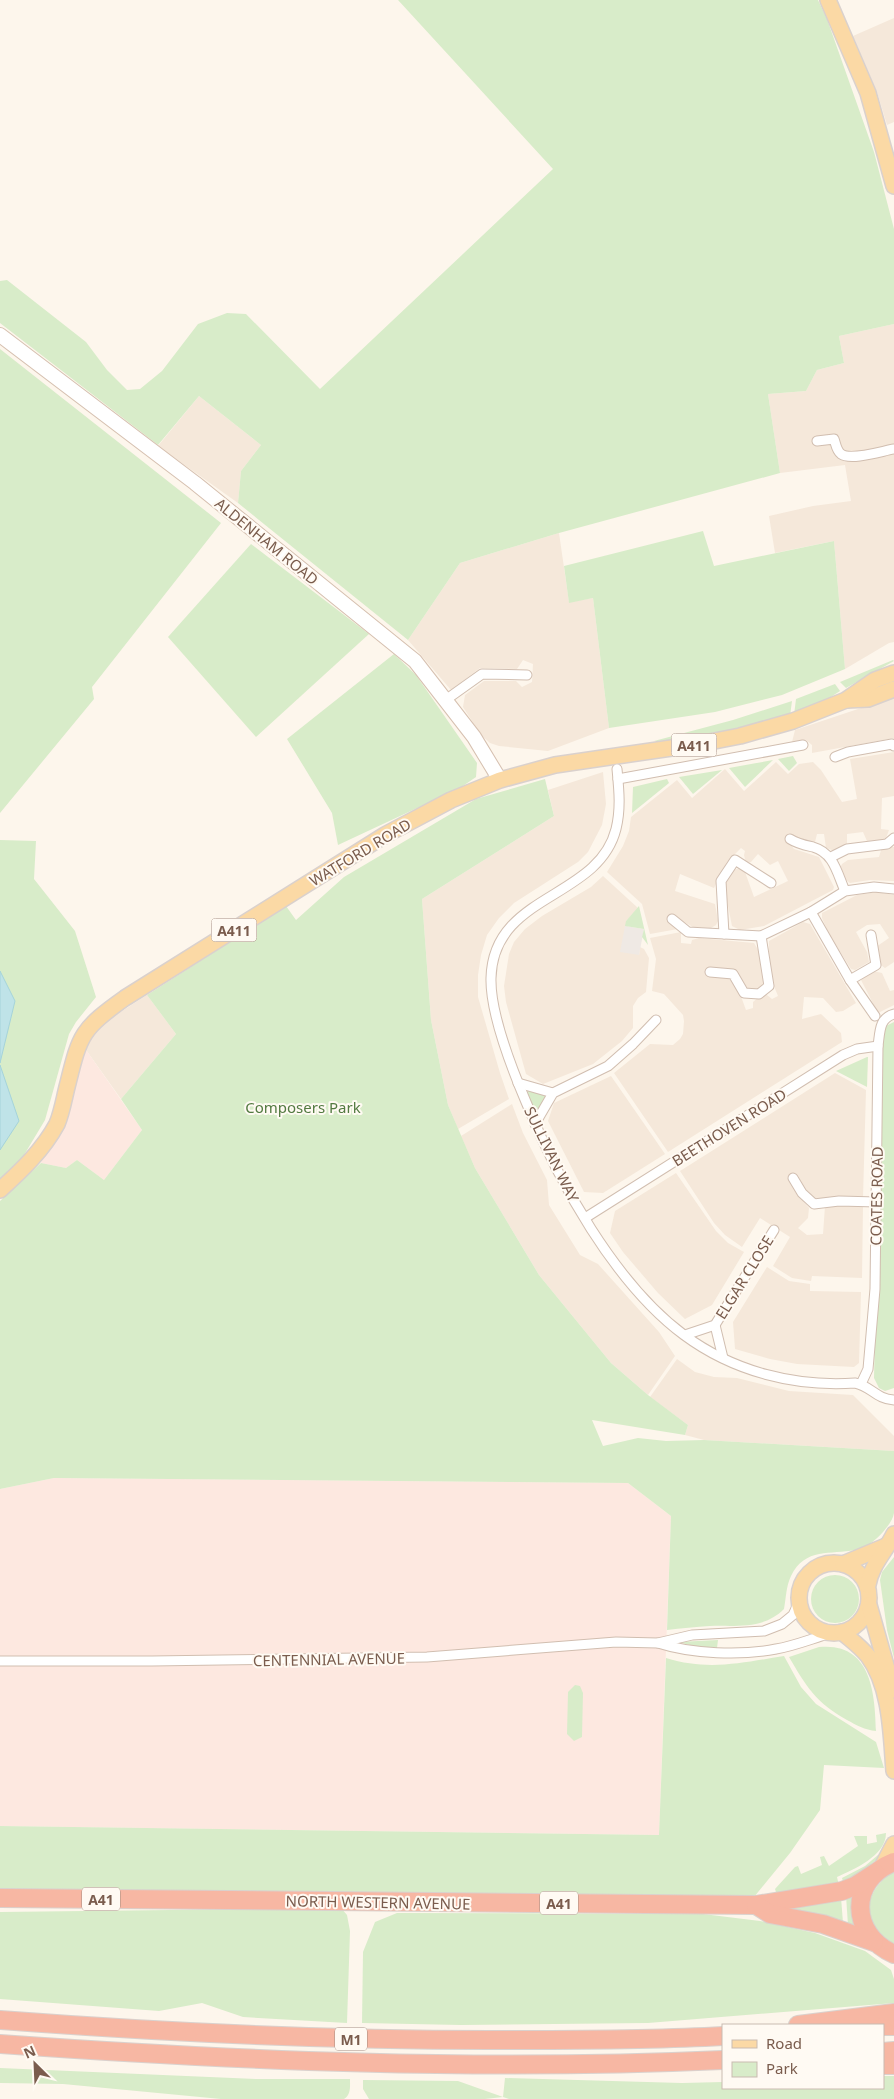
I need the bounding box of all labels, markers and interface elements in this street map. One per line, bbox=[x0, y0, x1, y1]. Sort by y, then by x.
street label: ALDENHAM ROAD bbox=[211, 493, 323, 589]
road number: A411 bbox=[672, 734, 716, 756]
street label: WATFORD ROAD bbox=[305, 814, 415, 890]
road number: A411 bbox=[212, 918, 256, 942]
street label: BEETHOVEN ROAD bbox=[668, 1084, 790, 1170]
park label: Composers Park bbox=[245, 1097, 361, 1117]
street label: SULLIVAN WAY bbox=[520, 1103, 584, 1205]
street label: COATES ROAD bbox=[865, 1146, 887, 1246]
street label: ELGAR CLOSE bbox=[710, 1231, 778, 1323]
street label: CENTENNIAL AVENUE bbox=[253, 1648, 405, 1670]
road number: A41 bbox=[82, 1888, 120, 1910]
street label: NORTH WESTERN AVENUE bbox=[286, 1890, 470, 1914]
road number: A41 bbox=[540, 1892, 578, 1915]
legend bbox=[722, 2024, 884, 2089]
road number: M1 bbox=[335, 2028, 367, 2050]
text: Road bbox=[766, 2033, 802, 2053]
north arrow bbox=[10, 2039, 60, 2089]
text: N bbox=[20, 2041, 39, 2063]
text: Park bbox=[766, 2058, 798, 2078]

